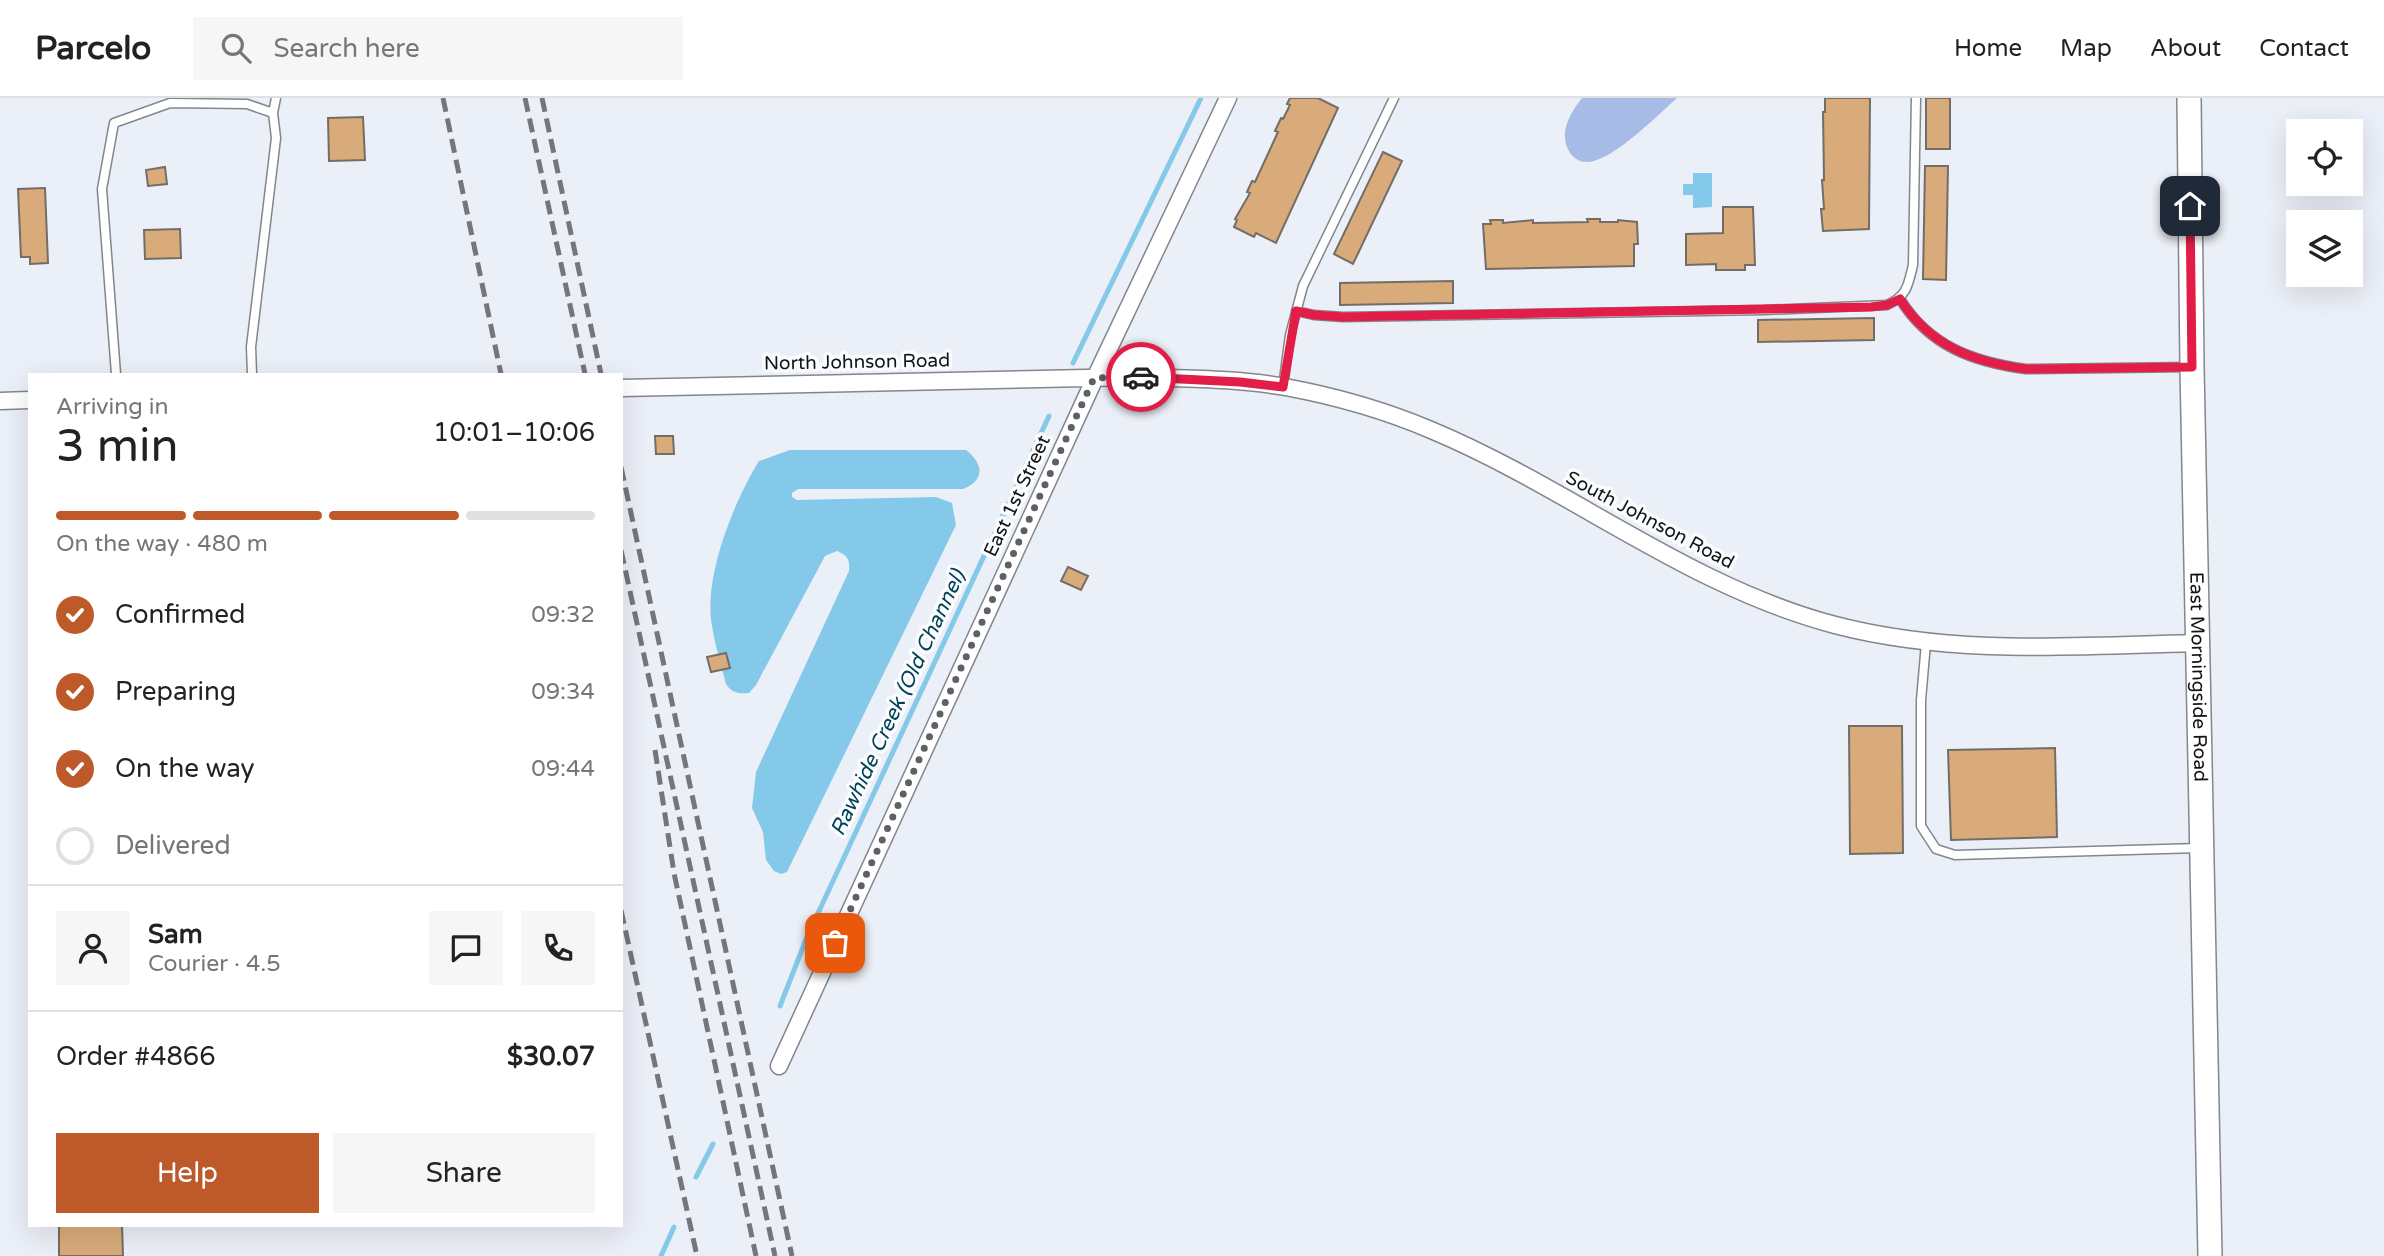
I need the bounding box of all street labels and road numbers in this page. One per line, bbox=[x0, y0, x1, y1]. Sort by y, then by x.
street label: North Johnson Road bbox=[764, 349, 950, 375]
street label: East 1st Street bbox=[979, 432, 1055, 560]
street label: South Johnson Road bbox=[1562, 466, 1738, 574]
street label: East Morningside Road bbox=[2185, 572, 2211, 782]

